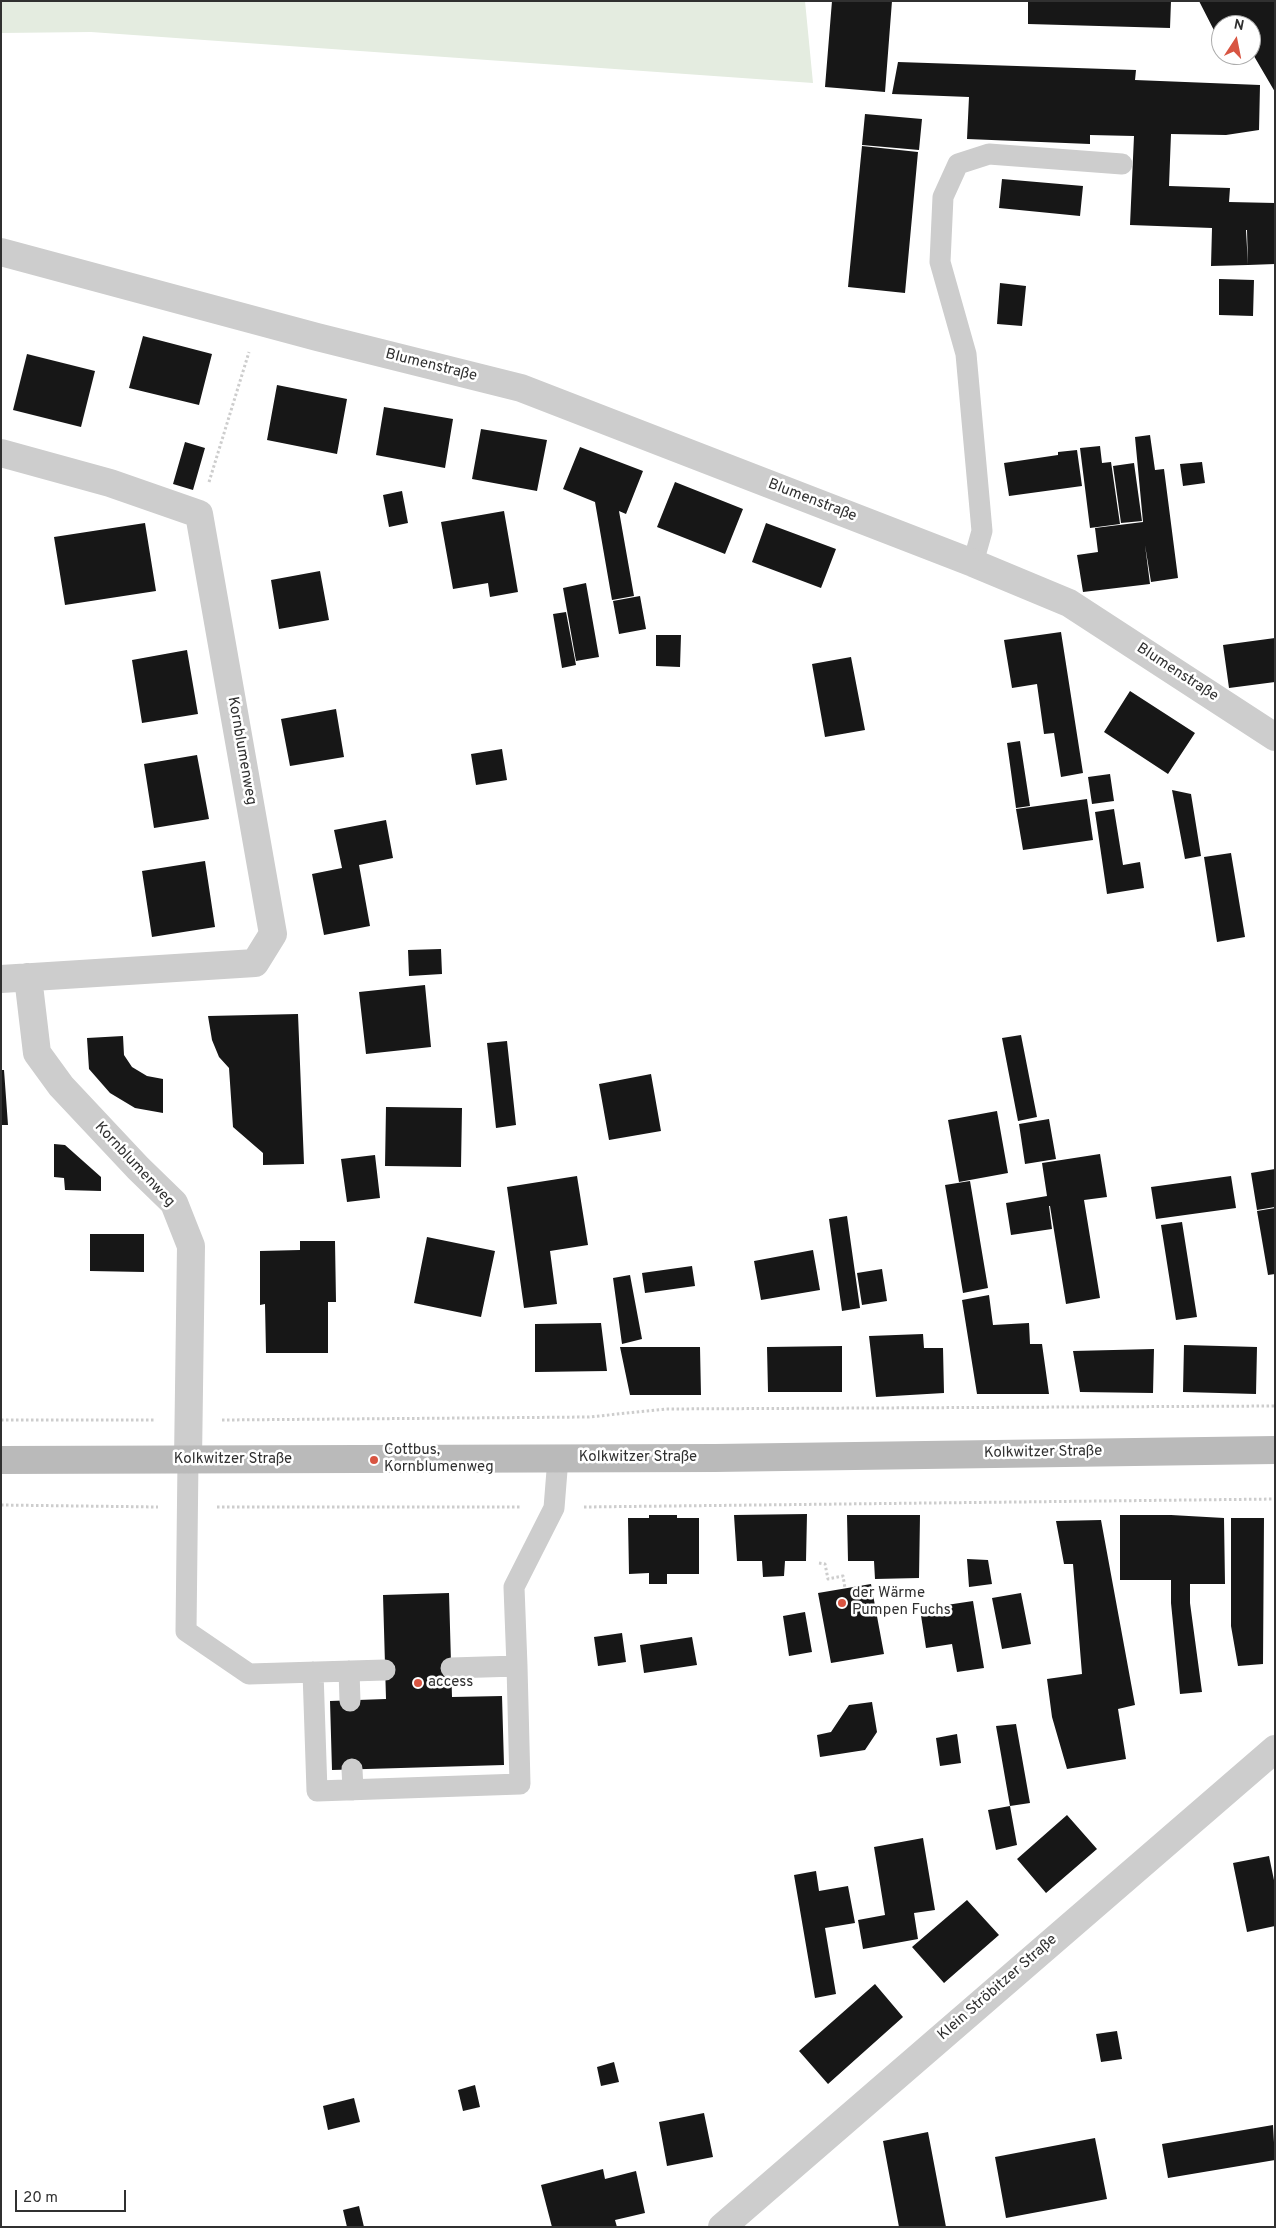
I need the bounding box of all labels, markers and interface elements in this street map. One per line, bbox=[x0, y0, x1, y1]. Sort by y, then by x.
north arrow bbox=[1211, 15, 1261, 65]
text: N bbox=[1232, 16, 1245, 35]
street label: Blumenstraße bbox=[383, 346, 479, 386]
street label: Blumenstraße bbox=[765, 476, 859, 526]
street label: Blumenstraße bbox=[1133, 640, 1221, 706]
street label: Kornblumenweg bbox=[223, 695, 259, 807]
street label: Kornblumenweg bbox=[90, 1119, 178, 1211]
place label: Cottbus, Kornblumenweg bbox=[384, 1442, 494, 1477]
street label: Kolkwitzer Straße bbox=[984, 1443, 1102, 1463]
street label: Kolkwitzer Straße bbox=[579, 1449, 697, 1467]
street label: Kolkwitzer Straße bbox=[174, 1451, 292, 1469]
marker: Cottbus, Kornblumenweg bbox=[368, 1454, 380, 1466]
place label: der Wärme Pumpen Fuchs bbox=[852, 1585, 951, 1620]
marker: der Wärme Pumpen Fuchs bbox=[836, 1597, 848, 1609]
place label: access bbox=[428, 1674, 473, 1692]
marker: access bbox=[412, 1677, 424, 1689]
street label: Klein Ströbitzer Straße bbox=[935, 1931, 1061, 2045]
scale bar bbox=[18, 2180, 129, 2212]
text: 20 m bbox=[23, 2189, 58, 2208]

